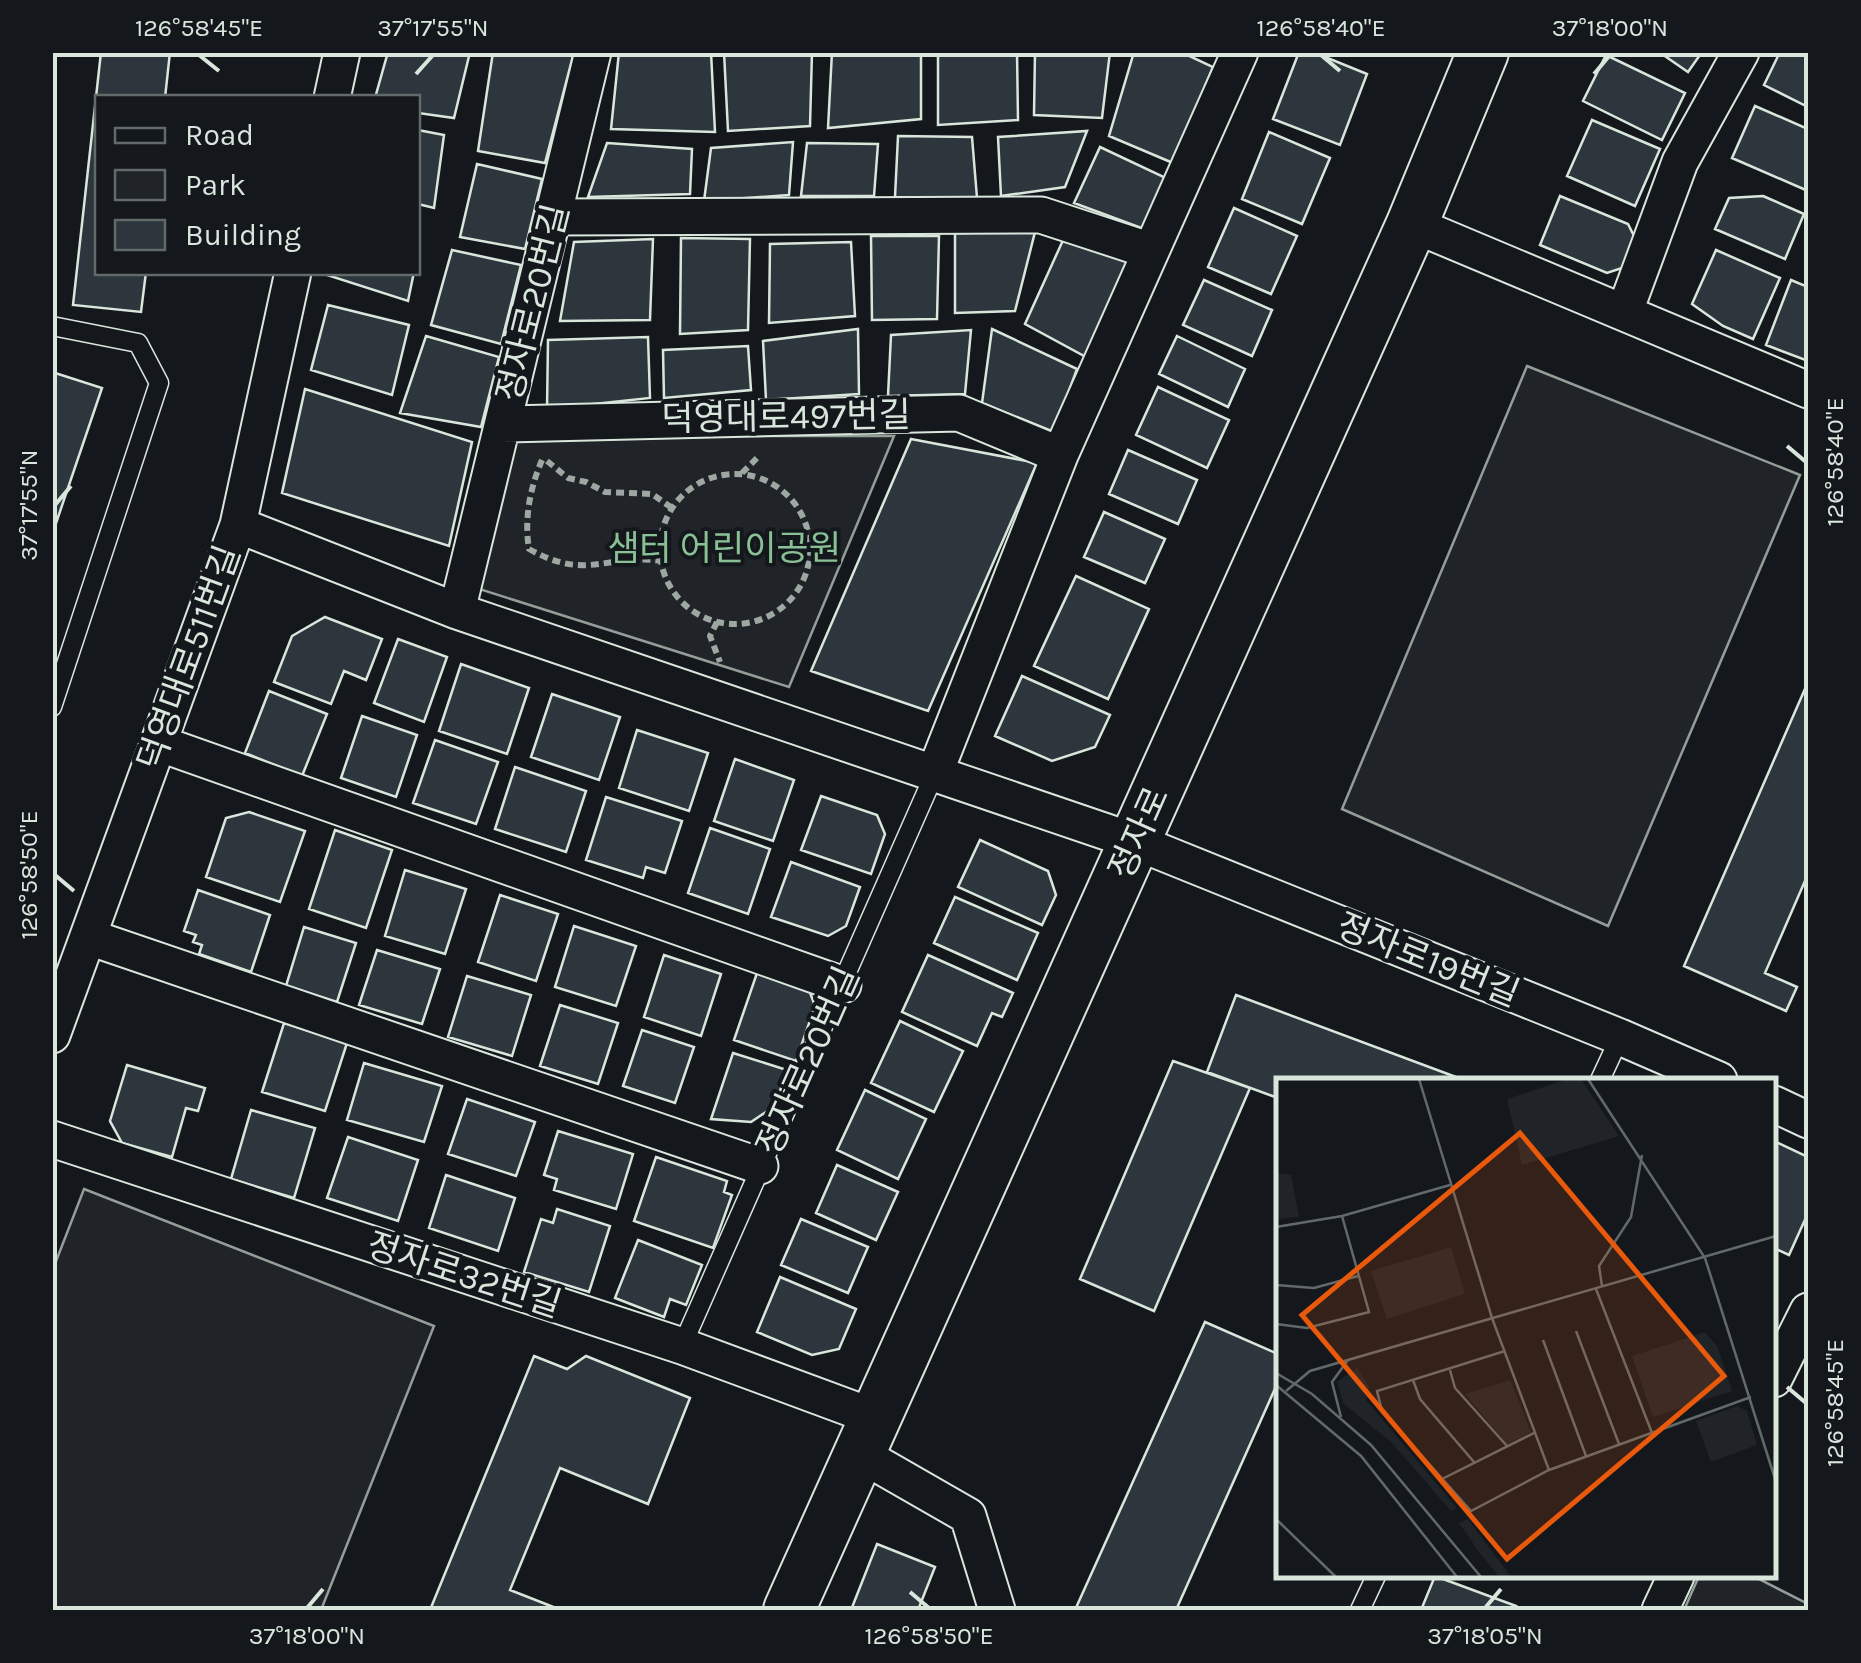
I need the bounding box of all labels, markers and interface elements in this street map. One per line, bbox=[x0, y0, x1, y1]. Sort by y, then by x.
text: 126°58'45"E bbox=[135, 13, 263, 42]
text: 37°17'55"N bbox=[377, 13, 489, 42]
text: 126°58'40"E bbox=[1257, 13, 1385, 42]
text: 37°18'00"N bbox=[1552, 13, 1668, 42]
legend bbox=[95, 95, 420, 275]
text: Road bbox=[185, 117, 254, 153]
text: Park bbox=[185, 167, 246, 203]
street label: 정자로20번길 bbox=[489, 200, 577, 406]
text: Building bbox=[185, 217, 301, 253]
street label: 덕영대로497번길 bbox=[661, 394, 911, 440]
text: 126°58'40"E bbox=[1820, 398, 1849, 526]
text: 37°17'55"N bbox=[14, 449, 43, 561]
park label: 샘터 어린이공원 bbox=[607, 528, 841, 569]
street label: 덕영대로511번길 bbox=[129, 540, 249, 776]
street label: 정자로 bbox=[1101, 781, 1177, 885]
text: 126°58'50"E bbox=[14, 810, 43, 940]
street label: 정자로19번길 bbox=[1331, 905, 1525, 1015]
street label: 정자로20번길 bbox=[748, 960, 868, 1162]
inset map bbox=[1276, 1078, 1776, 1578]
street label: 정자로32번길 bbox=[362, 1224, 566, 1326]
text: 126°58'45"E bbox=[1820, 1339, 1849, 1467]
text: 37°18'00"N bbox=[249, 1621, 365, 1650]
text: 126°58'50"E bbox=[864, 1621, 994, 1650]
text: 37°18'05"N bbox=[1427, 1621, 1543, 1650]

